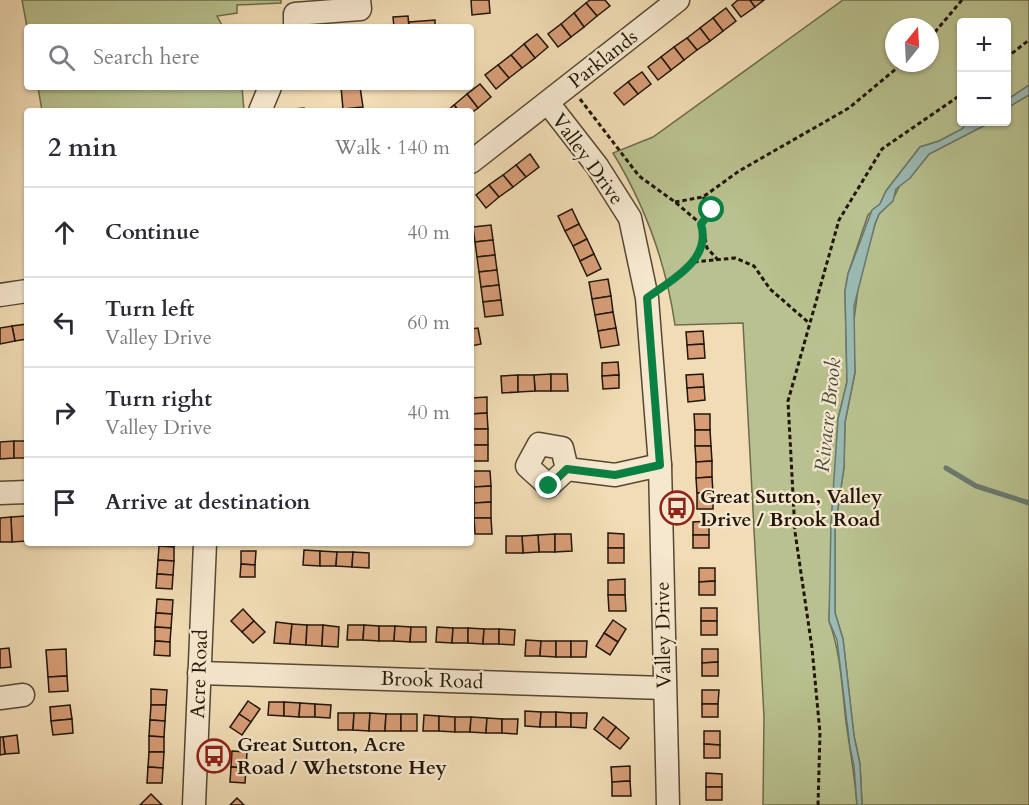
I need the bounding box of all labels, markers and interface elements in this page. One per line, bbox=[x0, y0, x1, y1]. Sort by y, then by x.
north arrow bbox=[885, 18, 939, 72]
map controls bbox=[957, 18, 1011, 126]
button: + bbox=[957, 18, 1011, 72]
street label: Parklands bbox=[563, 23, 643, 95]
search box bbox=[24, 24, 474, 90]
icon: search bbox=[45, 41, 78, 74]
text: Search here bbox=[93, 42, 200, 72]
button: − bbox=[957, 72, 1011, 126]
street label: Valley Drive bbox=[546, 108, 630, 210]
text: 2 min bbox=[48, 130, 117, 165]
text: Walk · 140 m bbox=[335, 134, 450, 161]
route start bbox=[698, 196, 724, 222]
icon: ahead bbox=[48, 216, 81, 249]
text: Continue bbox=[105, 217, 200, 247]
text: 40 m bbox=[407, 219, 450, 246]
text: Turn left bbox=[105, 294, 194, 324]
icon: left bbox=[48, 306, 81, 339]
text: 60 m bbox=[407, 309, 450, 336]
text: Valley Drive bbox=[105, 324, 212, 351]
water label: Rivacre Brook bbox=[808, 356, 849, 474]
text: Turn right bbox=[105, 384, 212, 414]
icon: right bbox=[48, 396, 81, 429]
text: 40 m bbox=[407, 399, 450, 426]
text: Valley Drive bbox=[105, 414, 212, 441]
route end bbox=[535, 472, 561, 498]
place label: Great Sutton, Valley Drive / Brook Road bbox=[700, 483, 883, 533]
icon: arrive bbox=[48, 486, 81, 519]
text: Arrive at destination bbox=[105, 487, 310, 517]
bus stop icon: Great Sutton, Valley Drive / Brook Road bbox=[659, 490, 695, 526]
street label: Valley Drive bbox=[649, 581, 677, 689]
street label: Acre Road bbox=[184, 629, 214, 719]
street label: Brook Road bbox=[380, 665, 484, 695]
place label: Great Sutton, Acre Road / Whetstone Hey bbox=[237, 731, 448, 781]
bus stop icon: Great Sutton, Acre Road / Whetstone Hey bbox=[196, 738, 232, 774]

